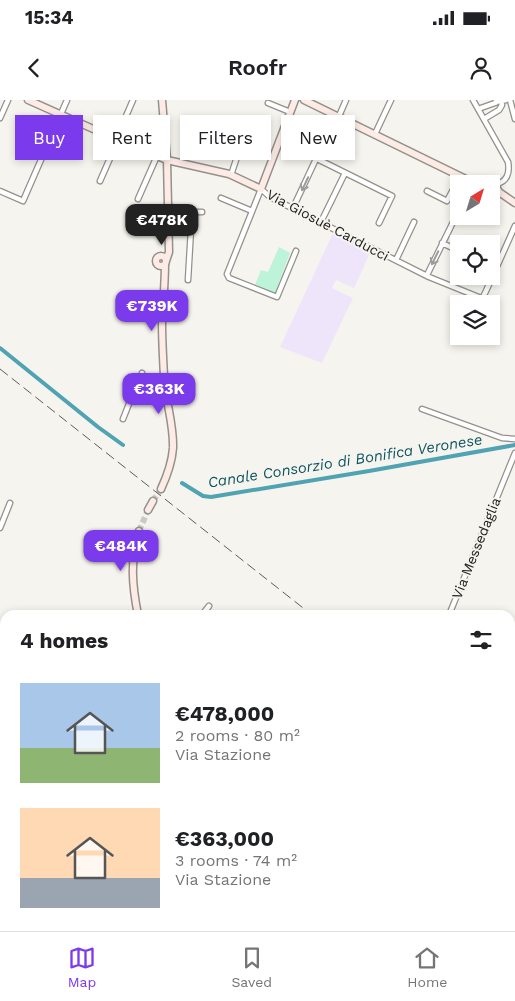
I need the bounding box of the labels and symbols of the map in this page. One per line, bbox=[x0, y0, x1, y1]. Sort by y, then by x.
north arrow bbox=[450, 175, 500, 225]
one-way arrow bbox=[299, 176, 309, 191]
street label: Via Giosuè Carducci bbox=[264, 186, 392, 264]
pin: €478K bbox=[127, 204, 197, 246]
one-way arrow bbox=[430, 250, 439, 265]
pin: €739K bbox=[117, 290, 187, 332]
pin: €363K bbox=[124, 372, 194, 415]
water label: Canale Consorzio di Bonifica Veronese bbox=[206, 430, 484, 492]
street label: Via Messedaglia bbox=[448, 495, 504, 601]
pin: €484K bbox=[86, 530, 156, 572]

